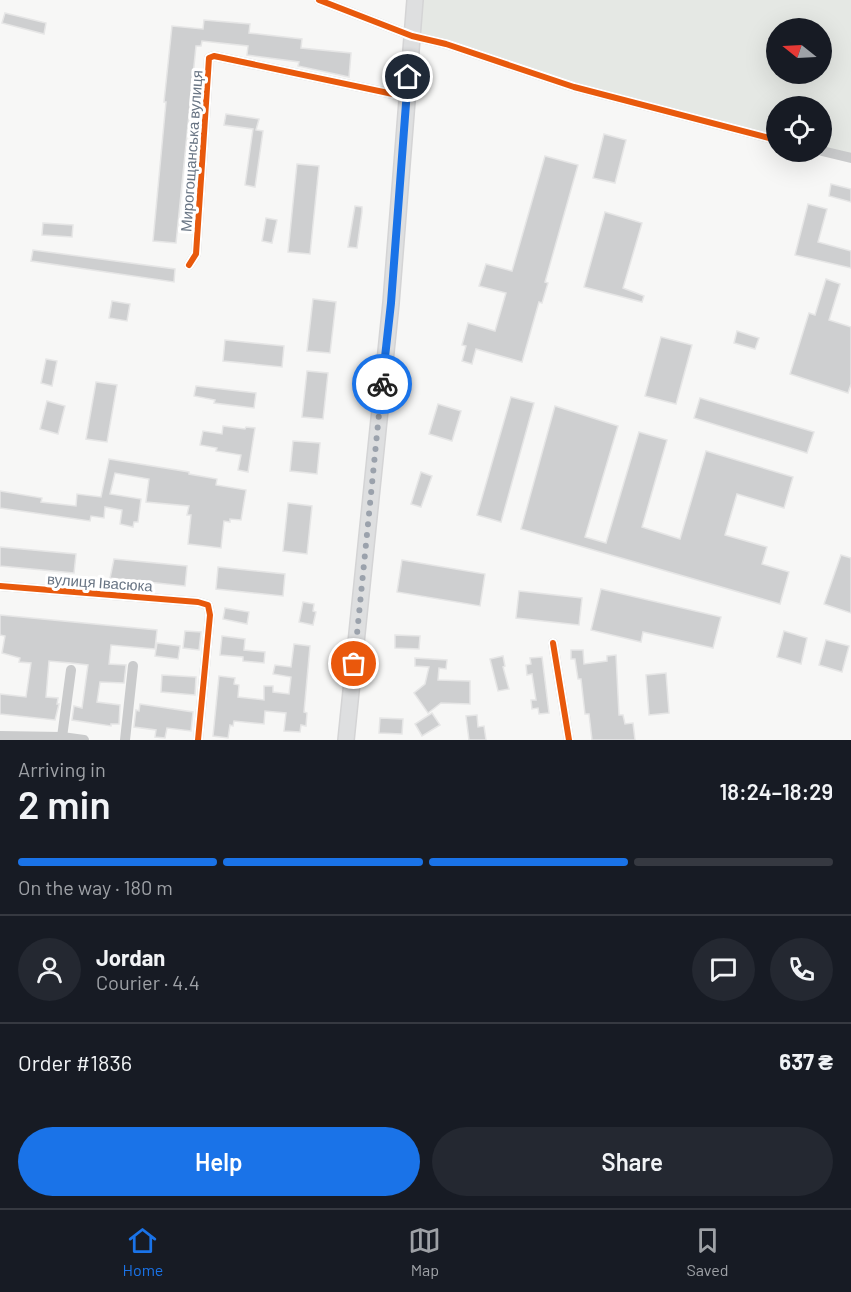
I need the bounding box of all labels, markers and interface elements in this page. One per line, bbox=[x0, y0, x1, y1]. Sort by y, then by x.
north arrow bbox=[766, 18, 832, 84]
map controls bbox=[766, 18, 832, 162]
pin bbox=[382, 51, 433, 102]
icon: home bbox=[391, 60, 424, 93]
street label: Мирогощанська вулиця bbox=[176, 69, 206, 233]
button: locate bbox=[766, 96, 832, 162]
courier bbox=[352, 354, 412, 414]
icon: bike bbox=[366, 368, 399, 401]
street label: вулиця Івасюка bbox=[47, 569, 154, 595]
pin bbox=[328, 638, 379, 689]
icon: bag bbox=[337, 647, 370, 680]
text: Arriving in bbox=[18, 757, 106, 781]
text: 18:24–18:29 bbox=[719, 778, 833, 804]
text: 2 min bbox=[18, 780, 111, 827]
text: On the way · 180 m bbox=[18, 875, 173, 899]
button: person bbox=[18, 938, 81, 1001]
button: chat bbox=[692, 938, 755, 1001]
button: phone bbox=[770, 938, 833, 1001]
text: Jordan bbox=[96, 944, 165, 970]
text: Courier · 4.4 bbox=[96, 970, 200, 994]
text: 637 ₴ bbox=[779, 1048, 833, 1074]
text: Order #1836 bbox=[18, 1049, 132, 1075]
button: Help bbox=[18, 1127, 420, 1196]
button: Share bbox=[432, 1127, 833, 1196]
tab: Home bbox=[123, 1224, 163, 1279]
tab: Map bbox=[408, 1224, 441, 1279]
tab: Saved bbox=[686, 1224, 728, 1279]

